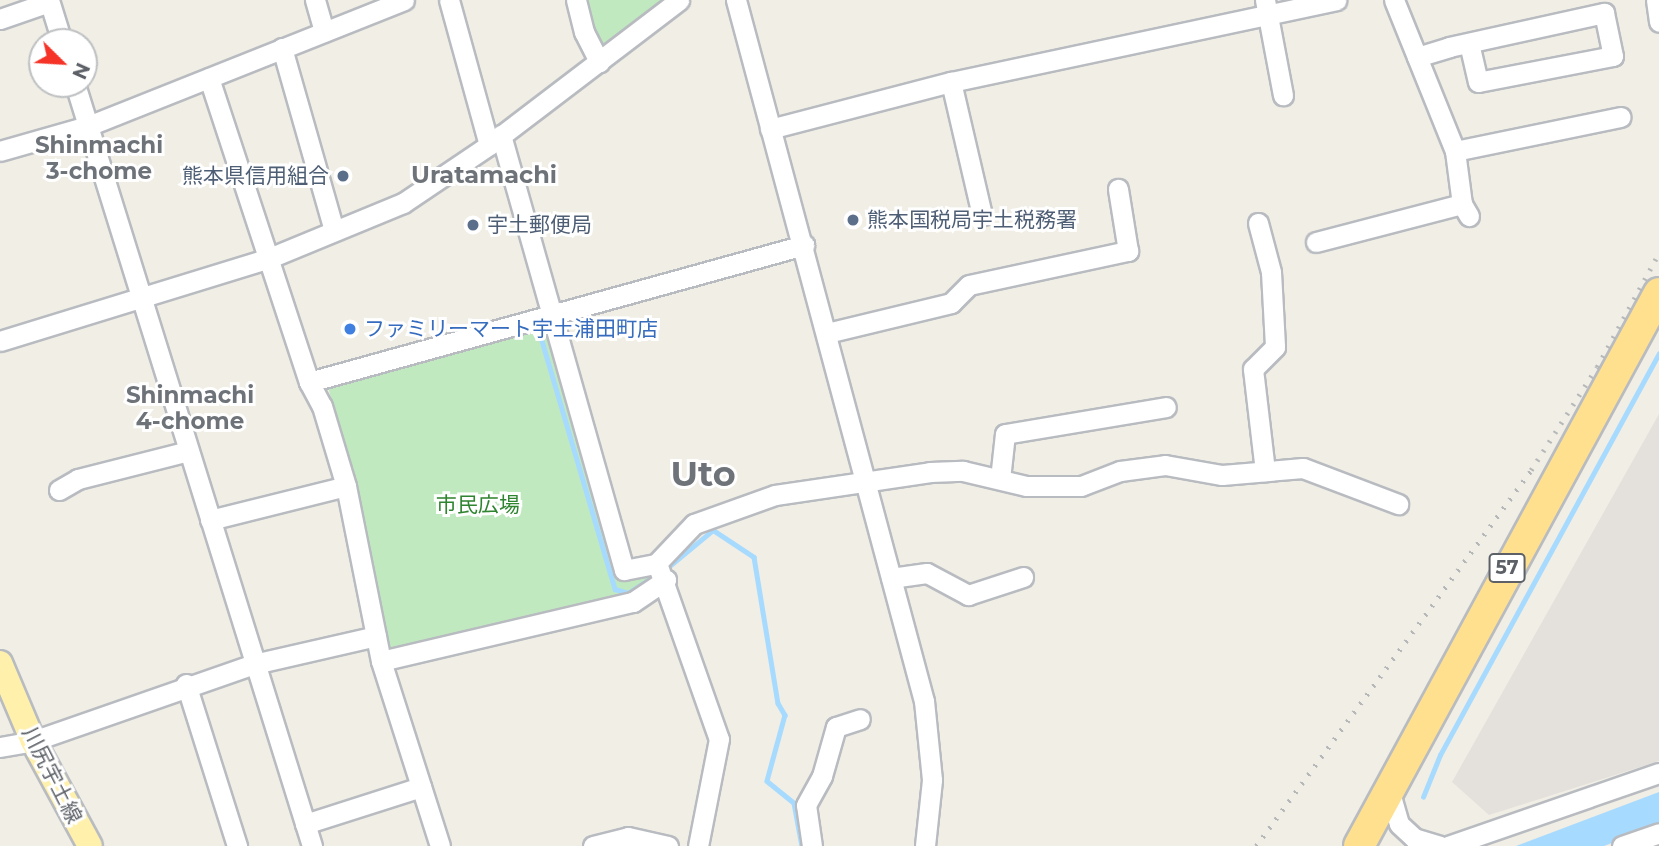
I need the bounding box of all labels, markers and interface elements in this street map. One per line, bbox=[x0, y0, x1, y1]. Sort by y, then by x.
north arrow bbox=[28, 28, 98, 98]
text: N bbox=[67, 59, 94, 83]
district label: Shinmachi 3-chome bbox=[35, 131, 163, 185]
district label: Uratamachi bbox=[411, 161, 557, 189]
place label: 熊本県信用組合 bbox=[182, 163, 329, 189]
marker: 熊本県信用組合 bbox=[335, 168, 351, 184]
place label: 熊本国税局宇土税務署 bbox=[867, 207, 1077, 233]
place label: 宇土郵便局 bbox=[487, 212, 592, 238]
marker: 熊本国税局宇土税務署 bbox=[845, 212, 861, 228]
marker: 宇土郵便局 bbox=[465, 217, 481, 233]
place label: ファミリーマート宇土浦田町店 bbox=[364, 316, 658, 342]
marker: ファミリーマート宇土浦田町店 bbox=[342, 321, 358, 337]
district label: Shinmachi 4-chome bbox=[126, 381, 254, 435]
district label: Uto bbox=[670, 453, 736, 495]
park label: 市民広場 bbox=[436, 492, 520, 518]
road number: 57 bbox=[1488, 552, 1526, 583]
street label: 川尻宇土線 bbox=[17, 723, 87, 827]

